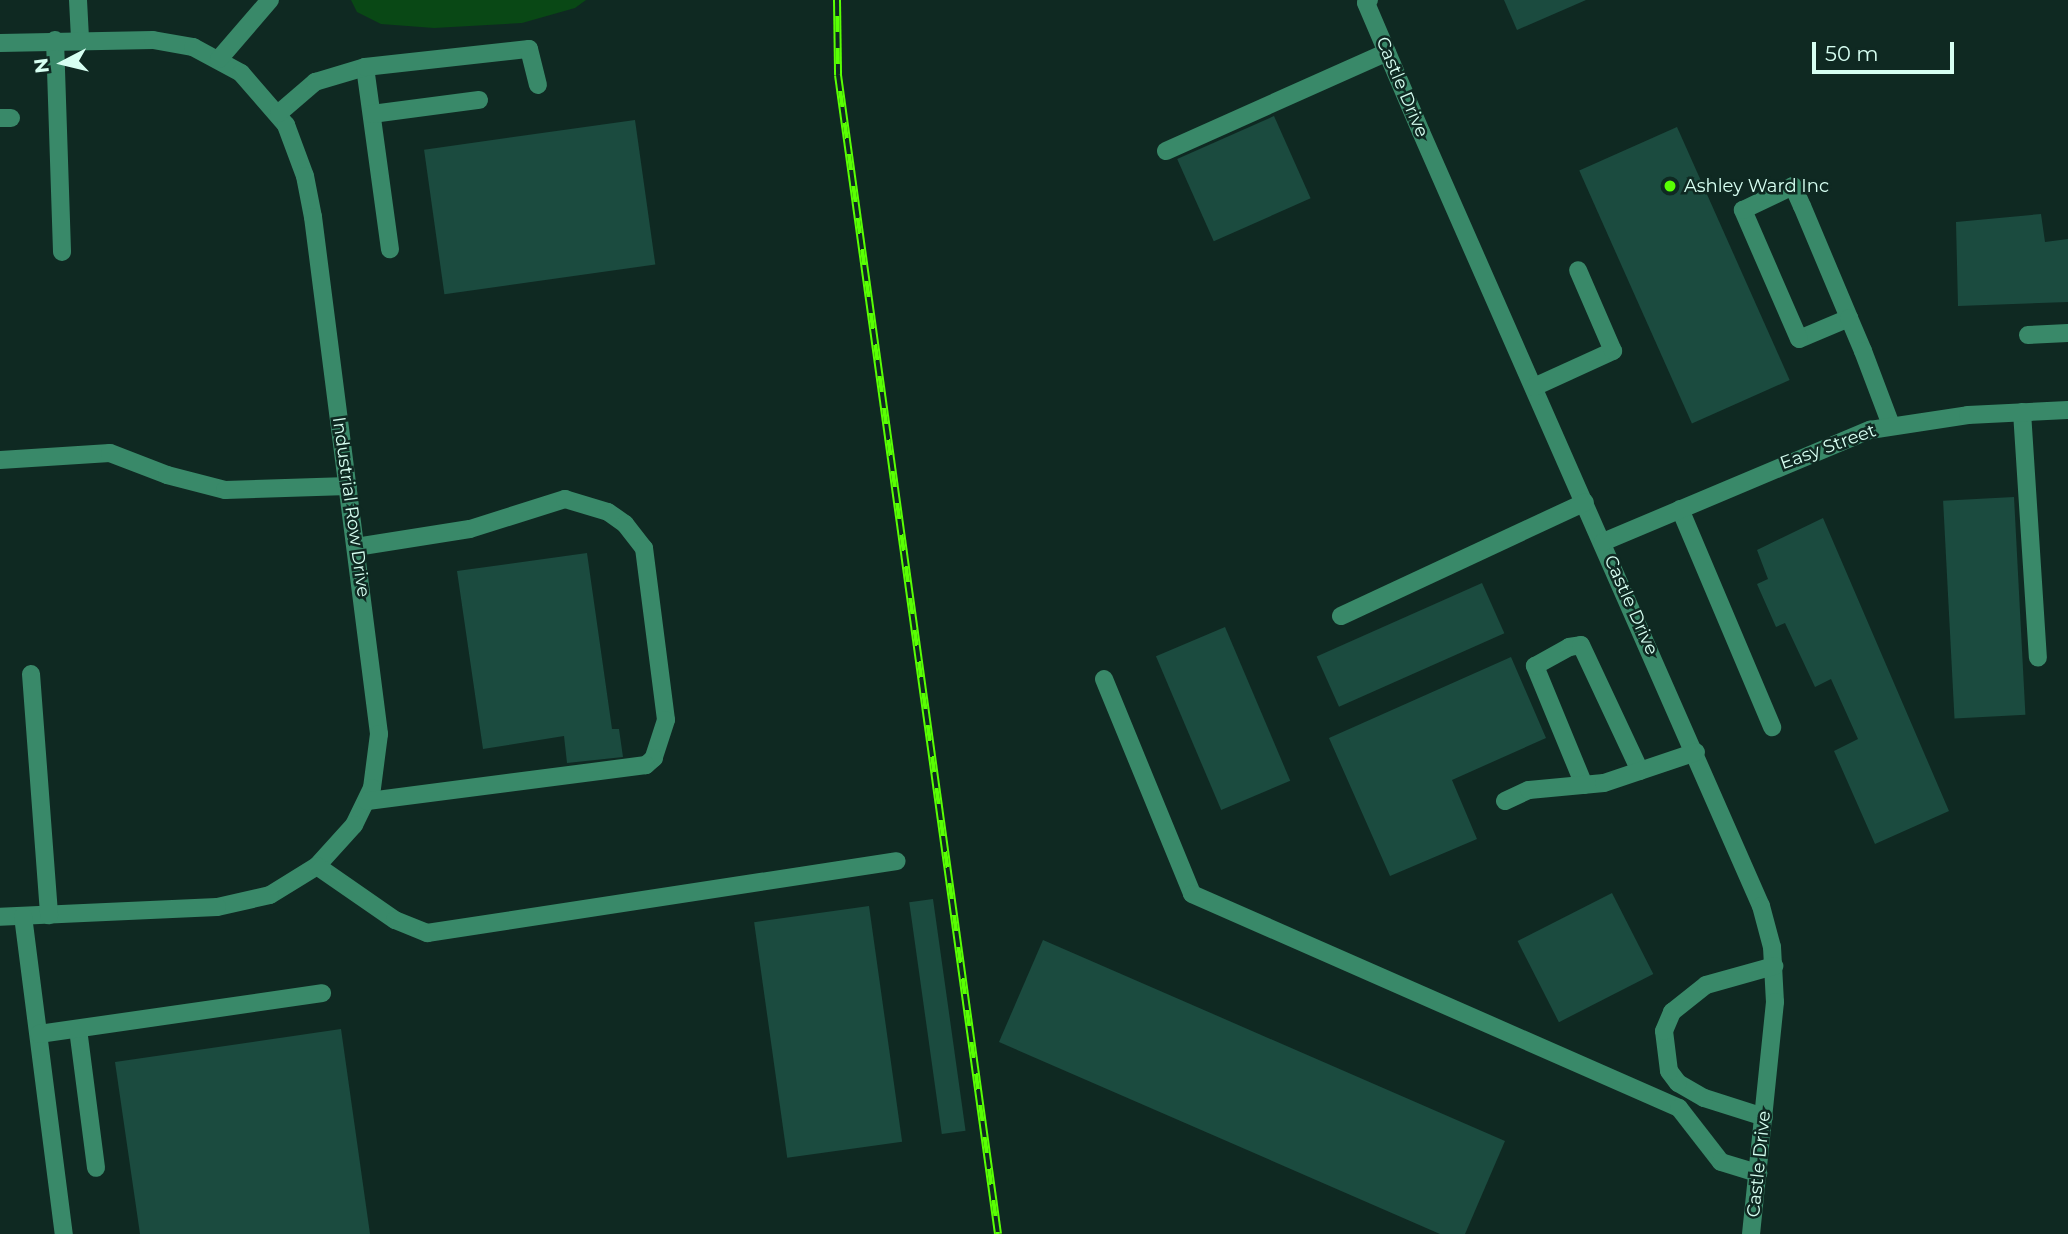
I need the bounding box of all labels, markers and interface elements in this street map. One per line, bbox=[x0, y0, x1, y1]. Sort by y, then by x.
north arrow bbox=[28, 28, 98, 98]
scale bar bbox=[1816, 28, 1958, 72]
street label: Castle Drive bbox=[1371, 34, 1433, 140]
text: 50 m bbox=[1825, 41, 1879, 66]
text: N bbox=[29, 57, 54, 75]
place label: Ashley Ward Inc bbox=[1684, 175, 1829, 197]
marker: Ashley Ward Inc bbox=[1662, 178, 1678, 194]
street label: Industrial Row Drive bbox=[328, 415, 374, 599]
street label: Easy Street bbox=[1777, 420, 1879, 474]
street label: Castle Drive bbox=[1599, 552, 1663, 658]
street label: Castle Drive bbox=[1743, 1110, 1775, 1218]

